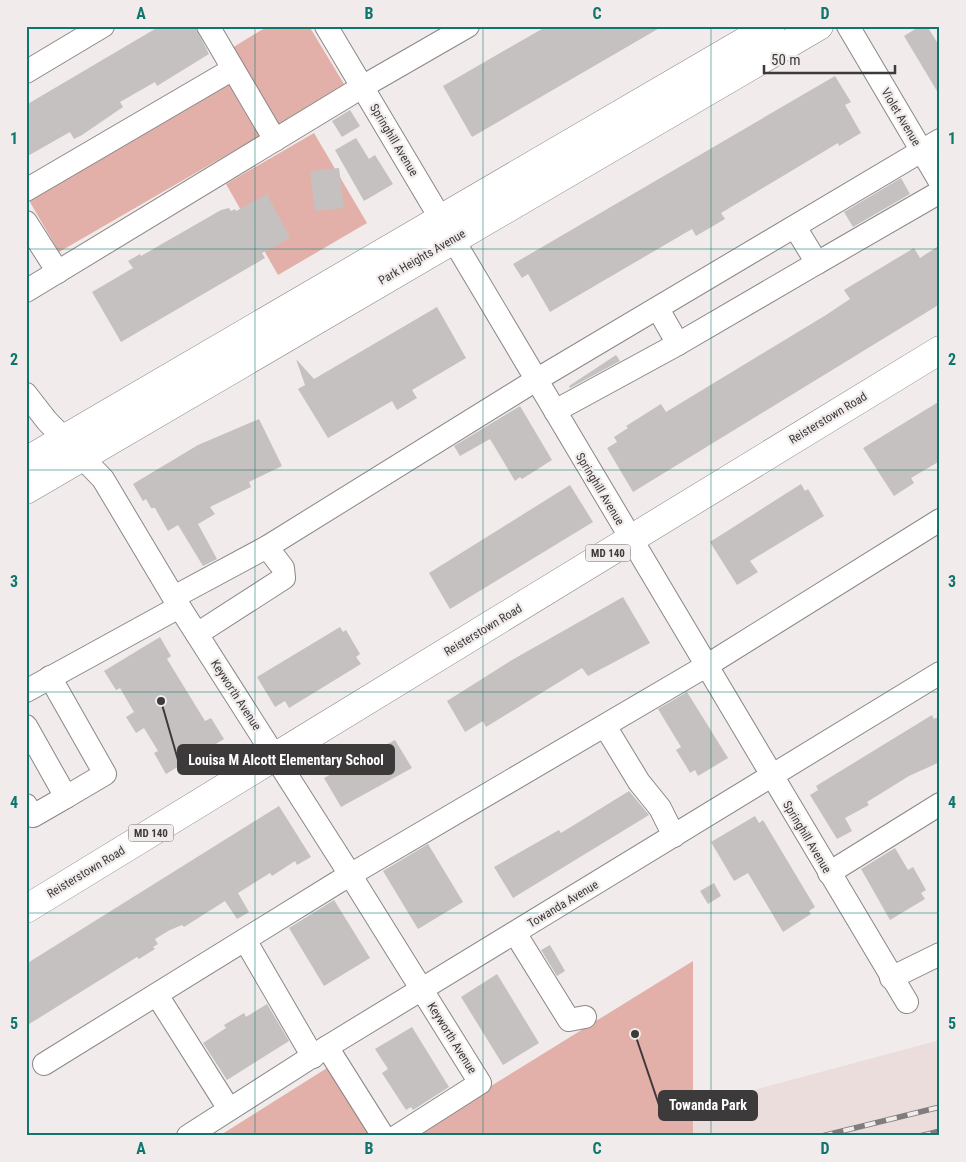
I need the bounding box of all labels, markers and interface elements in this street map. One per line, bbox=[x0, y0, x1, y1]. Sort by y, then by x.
text: A bbox=[136, 4, 146, 23]
text: B bbox=[365, 4, 374, 23]
text: C bbox=[592, 4, 602, 23]
text: D bbox=[820, 4, 830, 23]
scale bar bbox=[764, 42, 895, 74]
text: 50 m bbox=[771, 51, 801, 69]
street label: Violet Avenue bbox=[878, 86, 924, 149]
street label: Springhill Avenue bbox=[367, 101, 421, 179]
text: 1 bbox=[10, 129, 18, 148]
text: 1 bbox=[948, 129, 956, 148]
street label: Park Heights Avenue bbox=[376, 226, 468, 288]
text: 2 bbox=[10, 350, 18, 369]
text: 2 bbox=[948, 350, 956, 369]
street label: Reisterstown Road bbox=[786, 389, 870, 447]
street label: Springhill Avenue bbox=[573, 450, 627, 528]
road number: MD 140 bbox=[586, 544, 630, 562]
text: 3 bbox=[10, 572, 18, 591]
text: 3 bbox=[948, 572, 956, 591]
street label: Reisterstown Road bbox=[441, 601, 525, 659]
street label: Keyworth Avenue bbox=[208, 657, 264, 733]
callout: Louisa M Alcott Elementary School bbox=[178, 745, 394, 774]
text: Louisa M Alcott Elementary School bbox=[188, 752, 384, 768]
text: 4 bbox=[10, 793, 18, 812]
text: 4 bbox=[948, 793, 956, 812]
street label: Springhill Avenue bbox=[780, 798, 834, 876]
road number: MD 140 bbox=[128, 824, 174, 841]
street label: Reisterstown Road bbox=[44, 843, 128, 901]
street label: Towanda Avenue bbox=[525, 877, 601, 931]
street label: Keyworth Avenue bbox=[425, 1000, 480, 1077]
text: 5 bbox=[10, 1014, 18, 1033]
text: 5 bbox=[948, 1014, 956, 1033]
callout: Towanda Park bbox=[659, 1091, 757, 1120]
text: Towanda Park bbox=[669, 1097, 747, 1113]
text: A bbox=[136, 1139, 146, 1158]
text: B bbox=[365, 1139, 374, 1158]
text: C bbox=[592, 1139, 602, 1158]
text: D bbox=[820, 1139, 830, 1158]

